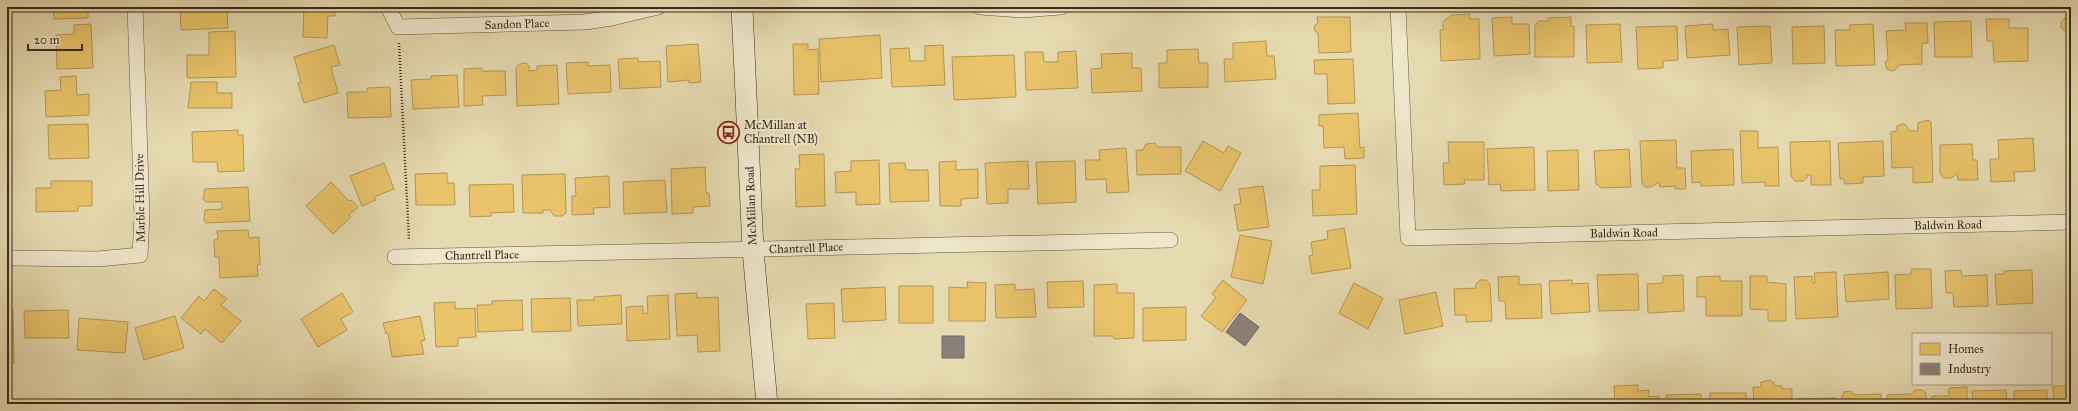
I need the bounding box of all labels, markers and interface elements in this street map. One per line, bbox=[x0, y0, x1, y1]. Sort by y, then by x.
street label: Sandon Place bbox=[484, 16, 550, 32]
scale bar bbox=[28, 26, 82, 52]
text: 20 m bbox=[34, 33, 60, 47]
place label: McMillan at Chantrell (NB) bbox=[744, 118, 818, 146]
bus stop icon: McMillan at Chantrell (NB) bbox=[715, 119, 741, 145]
street label: Marble Hill Drive bbox=[132, 153, 148, 243]
street label: McMillan Road bbox=[743, 166, 759, 246]
street label: Baldwin Road bbox=[1914, 217, 1982, 233]
street label: Baldwin Road bbox=[1590, 225, 1658, 241]
street label: Chantrell Place bbox=[769, 240, 843, 256]
street label: Chantrell Place bbox=[445, 247, 519, 263]
legend bbox=[1912, 333, 2052, 385]
text: Homes bbox=[1948, 342, 1984, 356]
text: Industry bbox=[1948, 362, 1991, 376]

